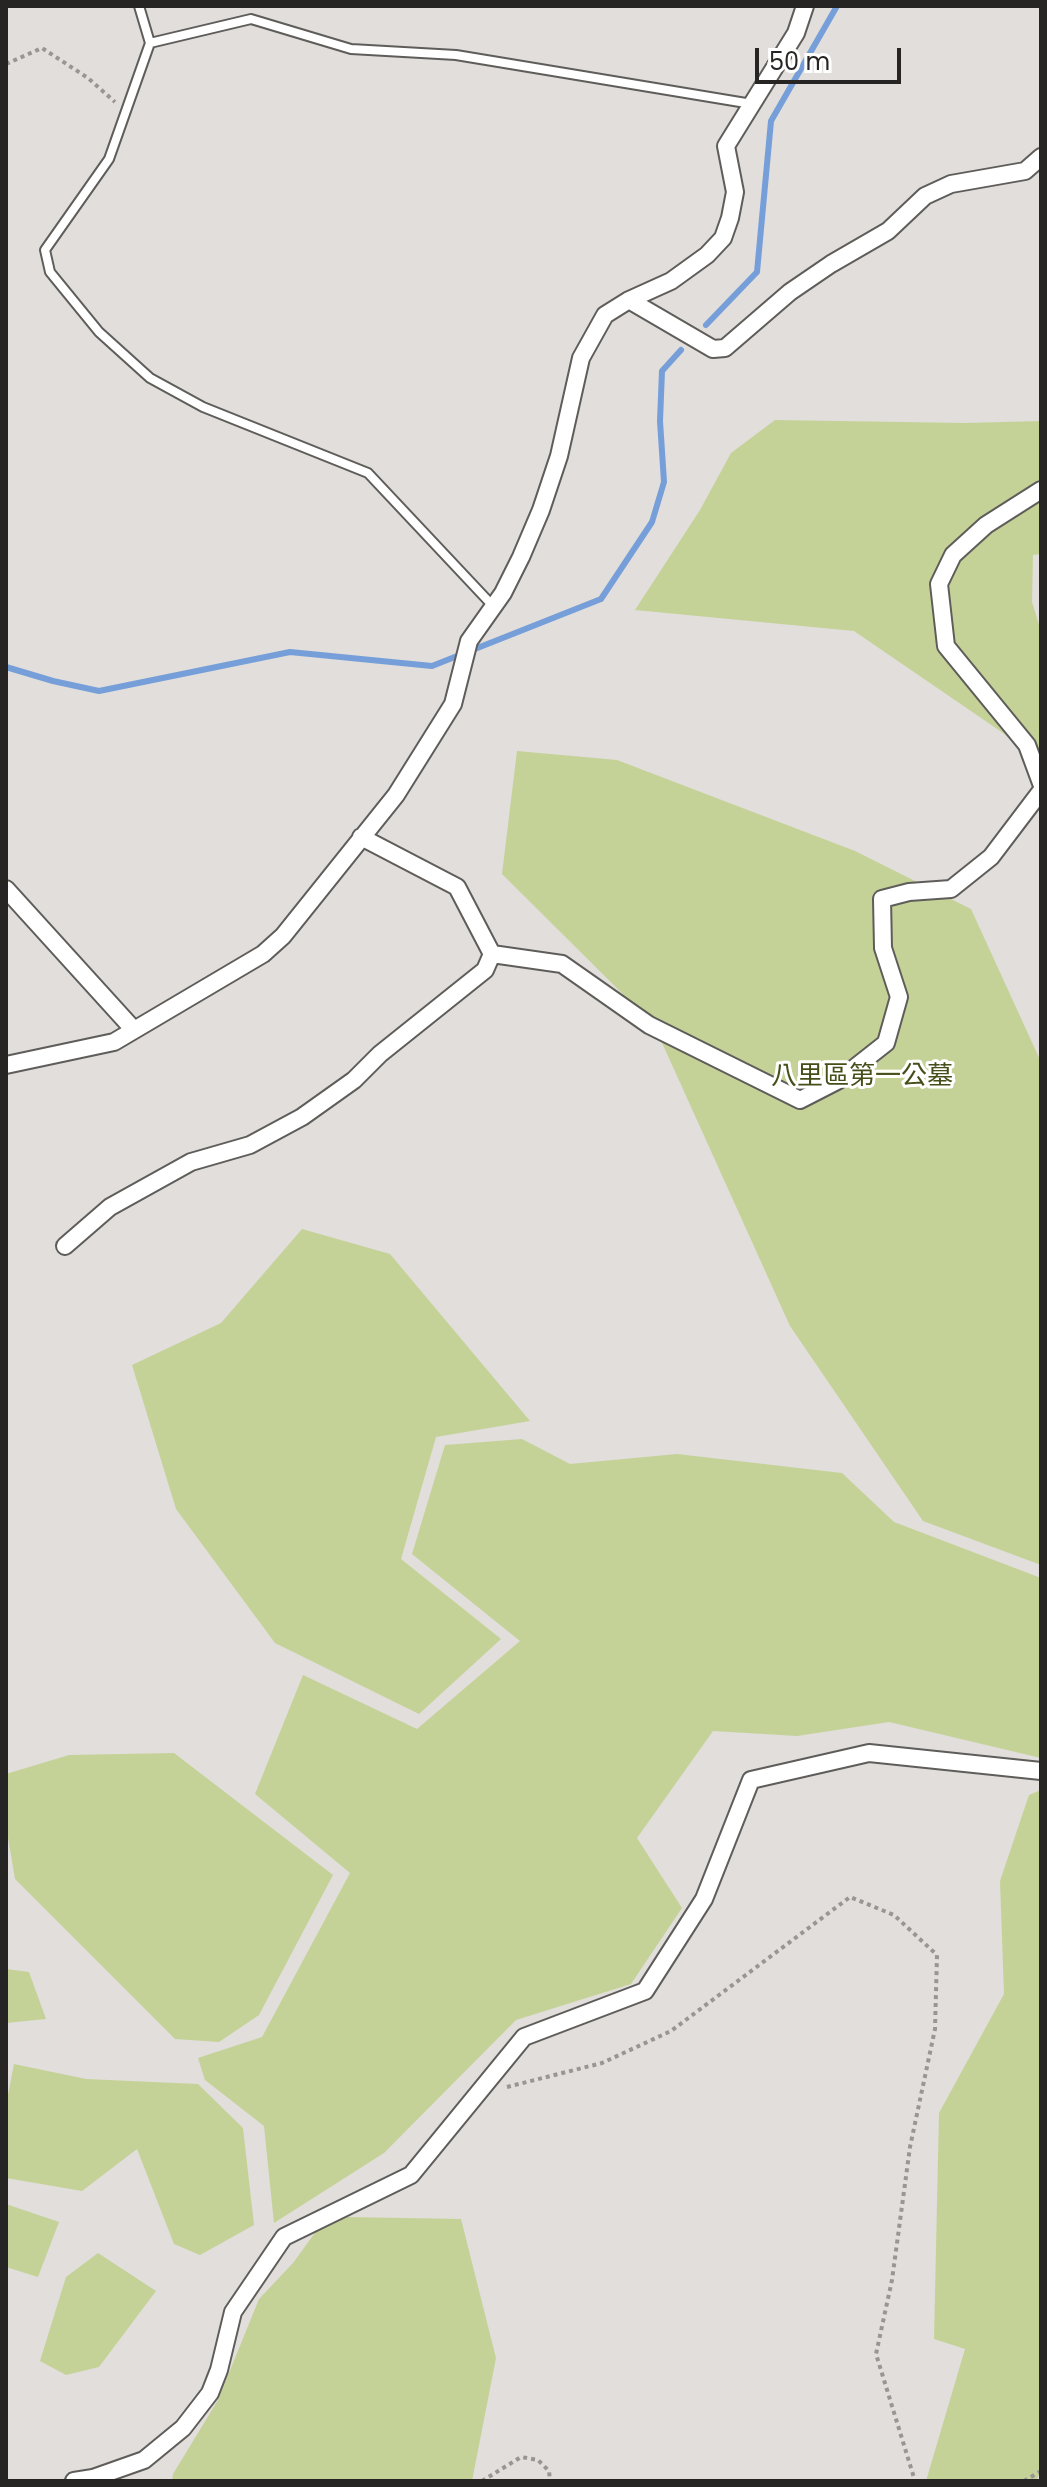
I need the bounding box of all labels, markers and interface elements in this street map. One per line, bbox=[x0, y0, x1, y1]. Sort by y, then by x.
scale bar bbox=[759, 32, 905, 82]
text: 50 m bbox=[769, 45, 830, 78]
park label: 八里區第一公墓 bbox=[771, 1061, 953, 1093]

